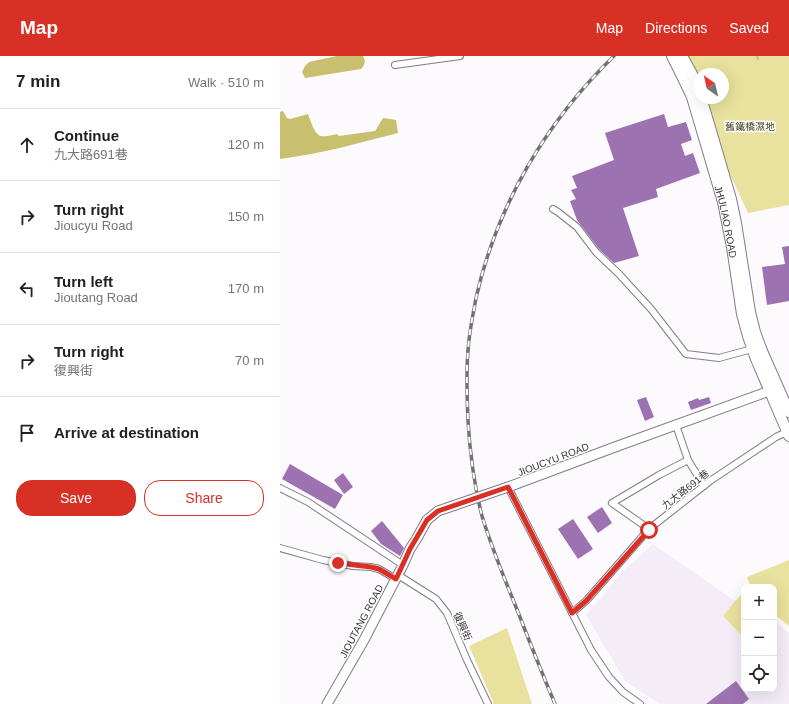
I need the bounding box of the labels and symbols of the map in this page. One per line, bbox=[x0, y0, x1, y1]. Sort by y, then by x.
north arrow bbox=[693, 68, 729, 104]
park label: 舊鐵橋濕地 bbox=[725, 121, 775, 132]
street label: JHULIAO ROAD bbox=[712, 184, 739, 259]
street label: JIOUCYU ROAD bbox=[516, 441, 590, 478]
street label: 九大路691巷 bbox=[660, 468, 711, 511]
route start bbox=[640, 521, 658, 539]
route end bbox=[329, 554, 347, 572]
street label: JIOUTANG ROAD bbox=[337, 583, 385, 660]
street label: 復興街 bbox=[451, 610, 474, 642]

